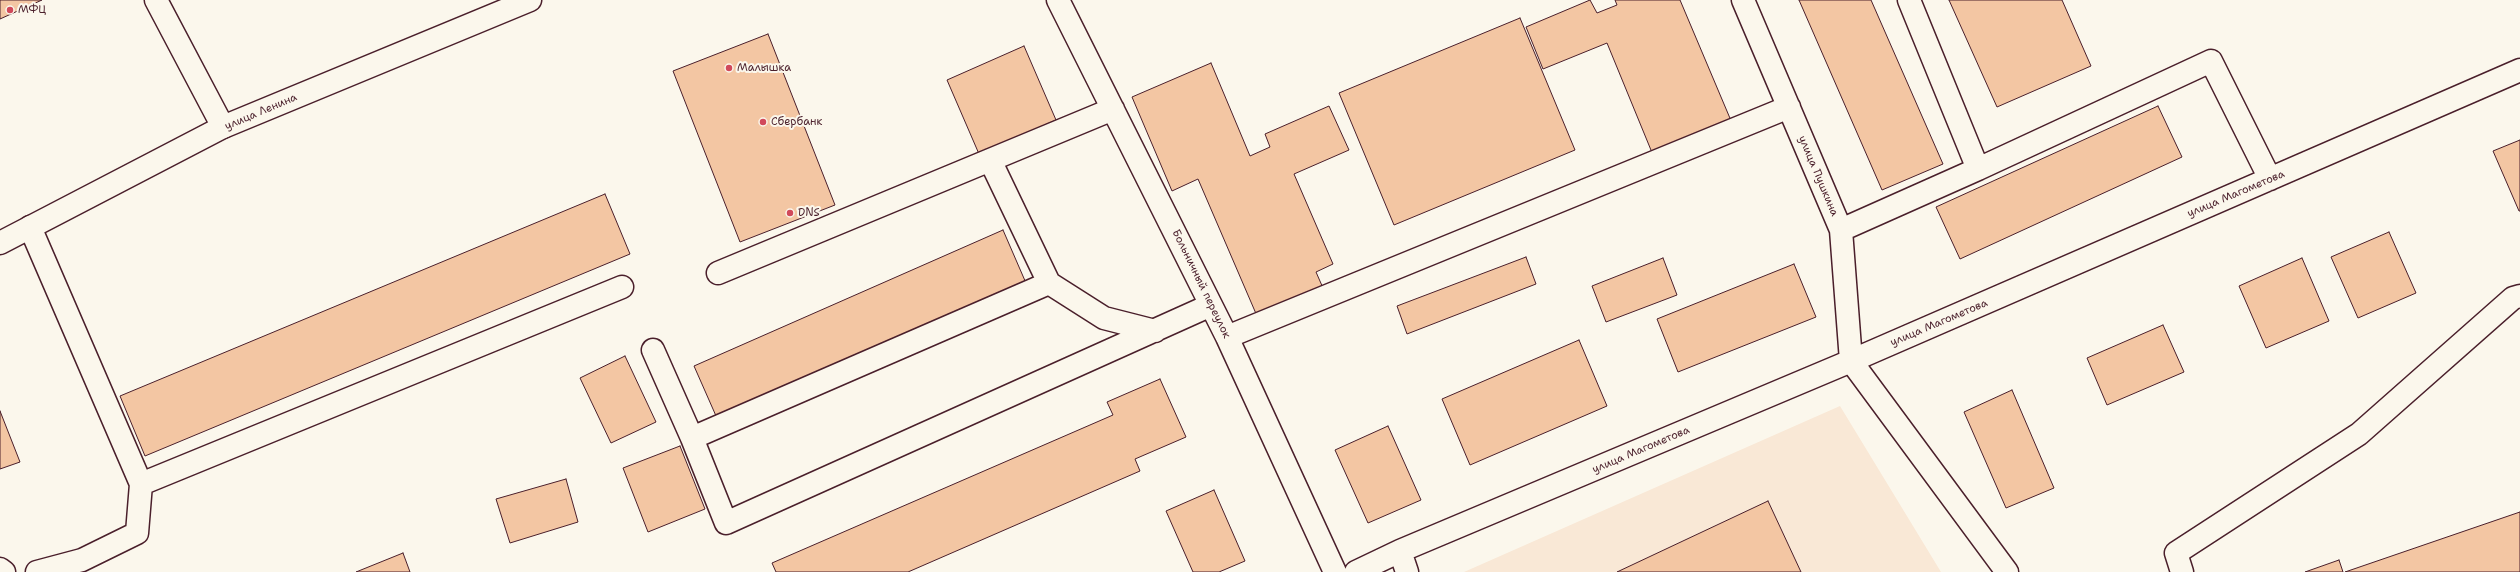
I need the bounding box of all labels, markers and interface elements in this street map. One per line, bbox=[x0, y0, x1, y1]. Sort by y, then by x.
place label: МФЦ bbox=[18, 3, 46, 17]
marker: МФЦ bbox=[5, 5, 15, 15]
place label: Малышка bbox=[737, 61, 791, 75]
marker: Малышка bbox=[724, 63, 734, 73]
street label: улица Ленина bbox=[223, 91, 299, 133]
place label: Сбербанк bbox=[771, 115, 822, 129]
marker: Сбербанк bbox=[758, 117, 768, 127]
street label: улица Пушкина bbox=[1795, 134, 1841, 218]
street label: улица Магометова bbox=[2185, 167, 2287, 221]
place label: DNS bbox=[798, 206, 820, 220]
marker: DNS bbox=[785, 208, 795, 218]
street label: Больничный переулок bbox=[1169, 227, 1233, 341]
street label: улица Магометова bbox=[1888, 296, 1990, 350]
street label: улица Магометова bbox=[1590, 423, 1692, 477]

